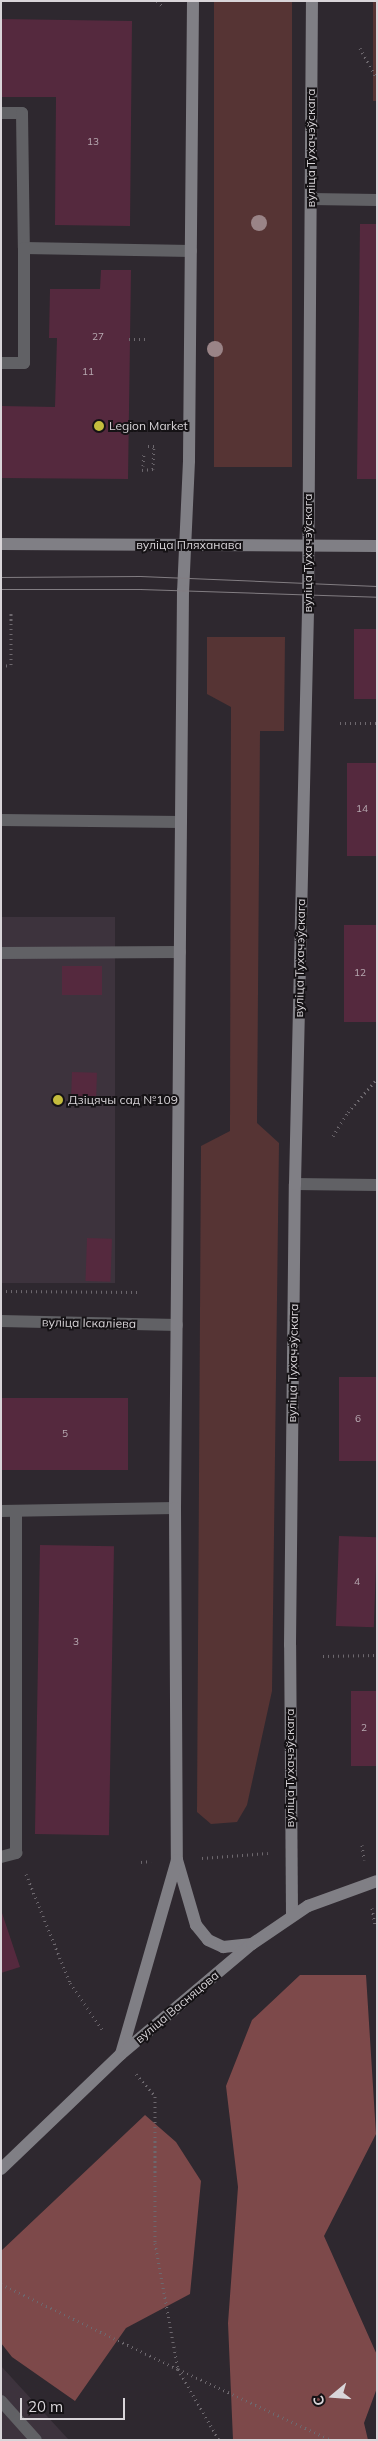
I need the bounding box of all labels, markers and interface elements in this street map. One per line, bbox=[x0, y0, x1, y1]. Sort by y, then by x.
street label: вуліца Тухачэўскага bbox=[304, 88, 318, 208]
house number: 13 bbox=[87, 136, 99, 148]
house number: 27 bbox=[92, 331, 104, 343]
house number: 11 bbox=[82, 366, 94, 378]
place label: Legion Market bbox=[109, 419, 188, 433]
marker: Legion Market bbox=[93, 420, 105, 432]
street label: вуліца Тухачэўскага bbox=[301, 493, 315, 613]
street label: вуліца Пляханава bbox=[136, 538, 242, 552]
house number: 14 bbox=[356, 803, 368, 815]
street label: вуліца Тухачэўскага bbox=[292, 898, 308, 1018]
house number: 12 bbox=[354, 967, 366, 979]
place label: Дзіцячы сад №109 bbox=[68, 1093, 178, 1107]
marker: Дзіцячы сад №109 bbox=[52, 1094, 64, 1106]
street label: вуліца Тухачэўскага bbox=[285, 1303, 301, 1423]
street label: вуліца Іскаліева bbox=[42, 1315, 136, 1331]
house number: 6 bbox=[355, 1413, 361, 1425]
house number: 5 bbox=[62, 1428, 68, 1440]
house number: 4 bbox=[354, 1576, 360, 1588]
house number: 3 bbox=[73, 1636, 79, 1648]
street label: вуліца Тухачэўскага bbox=[283, 1708, 297, 1828]
house number: 2 bbox=[361, 1722, 367, 1734]
street label: вуліца Васняцова bbox=[132, 1968, 222, 2046]
north arrow bbox=[308, 2371, 358, 2421]
scale bar bbox=[22, 2388, 128, 2420]
text: С bbox=[309, 2393, 329, 2408]
text: 20 m bbox=[28, 2397, 63, 2416]

